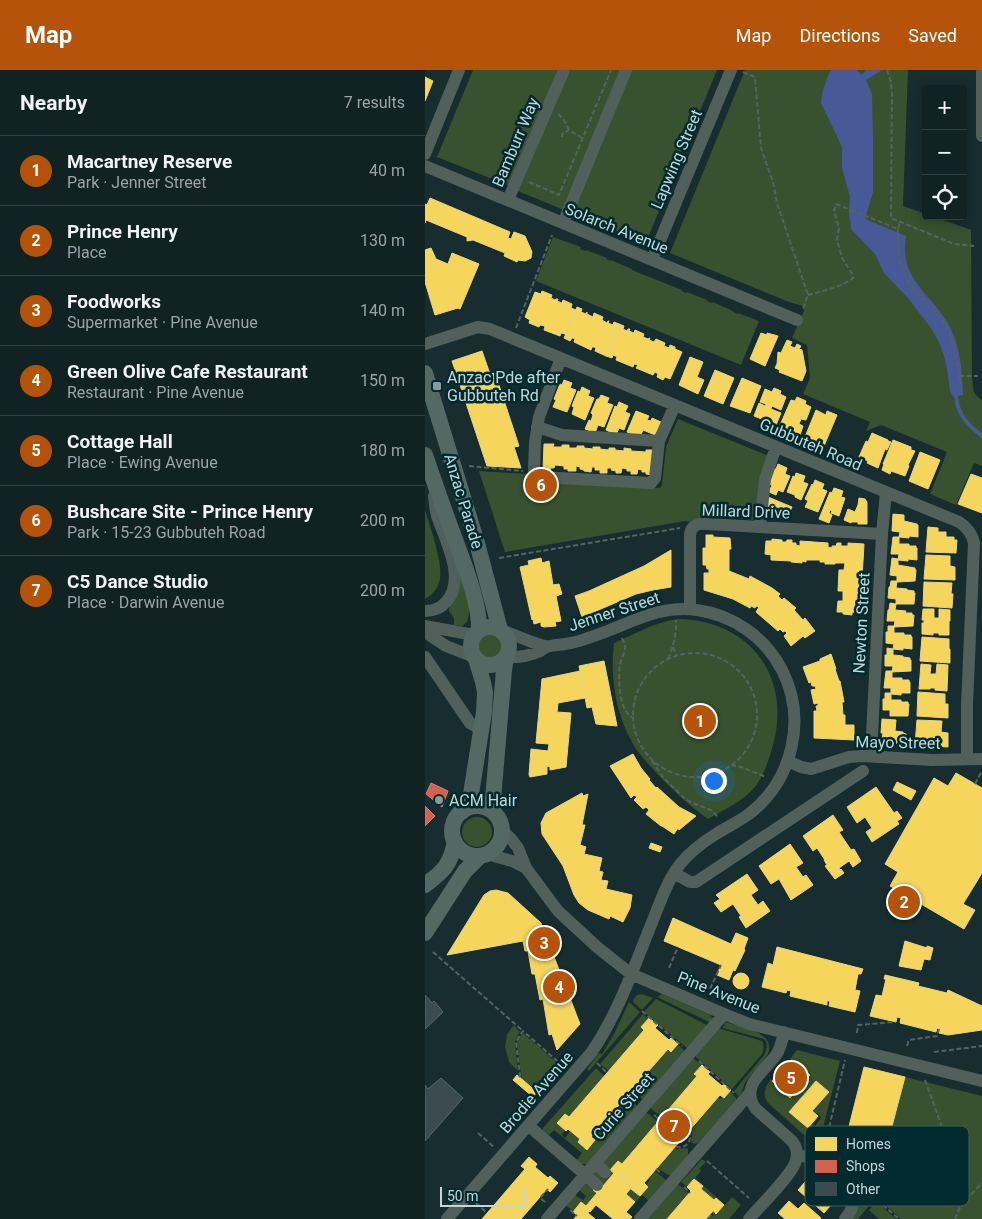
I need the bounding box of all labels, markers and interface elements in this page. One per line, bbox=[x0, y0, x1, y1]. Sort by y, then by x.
text: Map bbox=[25, 21, 72, 49]
text: Map bbox=[736, 25, 771, 46]
text: Directions bbox=[799, 25, 880, 46]
text: Saved bbox=[908, 25, 957, 46]
map controls bbox=[922, 85, 967, 220]
button: + bbox=[922, 85, 967, 130]
text: Nearby bbox=[20, 91, 87, 115]
text: 7 results bbox=[344, 93, 405, 112]
street label: Bamburr Way bbox=[488, 94, 543, 190]
street label: Lapwing Street bbox=[647, 107, 706, 212]
button: − bbox=[922, 130, 967, 175]
text: Macartney Reserve bbox=[67, 150, 232, 173]
text: 1 bbox=[31, 161, 41, 180]
text: 40 m bbox=[369, 161, 405, 180]
text: Park · Jenner Street bbox=[67, 173, 206, 192]
button: locate bbox=[922, 175, 967, 220]
street label: Solarch Avenue bbox=[562, 199, 671, 258]
text: Prince Henry bbox=[67, 220, 178, 243]
text: 2 bbox=[31, 231, 41, 250]
text: 130 m bbox=[360, 231, 405, 250]
text: Place bbox=[67, 243, 107, 262]
text: Foodworks bbox=[67, 290, 161, 313]
text: 3 bbox=[31, 301, 41, 320]
text: 140 m bbox=[360, 301, 405, 320]
text: Supermarket · Pine Avenue bbox=[67, 313, 258, 332]
text: Green Olive Cafe Restaurant bbox=[67, 360, 308, 383]
place label: Anzac Pde after Gubbuteh Rd bbox=[447, 368, 561, 405]
text: 4 bbox=[31, 371, 41, 390]
text: 150 m bbox=[360, 371, 405, 390]
marker: Anzac Pde after Gubbuteh Rd bbox=[431, 380, 443, 392]
text: Restaurant · Pine Avenue bbox=[67, 383, 244, 402]
street label: Gubbuteh Road bbox=[757, 414, 865, 475]
text: Cottage Hall bbox=[67, 430, 173, 453]
text: 5 bbox=[31, 441, 41, 460]
text: 180 m bbox=[360, 441, 405, 460]
street label: Anzac Parade bbox=[440, 451, 487, 551]
text: Place · Ewing Avenue bbox=[67, 453, 218, 472]
pin: 6 bbox=[525, 466, 557, 504]
text: Bushcare Site - Prince Henry bbox=[67, 500, 313, 523]
street label: Millard Drive bbox=[701, 500, 791, 523]
text: 6 bbox=[31, 511, 41, 530]
text: 200 m bbox=[360, 511, 405, 530]
text: Park · 15-23 Gubbuteh Road bbox=[67, 523, 265, 542]
text: C5 Dance Studio bbox=[67, 570, 208, 593]
street label: Newton Street bbox=[849, 572, 874, 674]
text: 7 bbox=[31, 581, 41, 600]
text: 200 m bbox=[360, 581, 405, 600]
street label: Jenner Street bbox=[566, 588, 662, 635]
text: Place · Darwin Avenue bbox=[67, 593, 224, 612]
pin: 1 bbox=[684, 702, 716, 740]
street label: Mayo Street bbox=[855, 732, 941, 753]
your location bbox=[701, 768, 727, 794]
place label: ACM Hair bbox=[449, 791, 518, 810]
marker: ACM Hair bbox=[433, 794, 445, 806]
pin: 2 bbox=[888, 883, 920, 921]
pin: 3 bbox=[528, 924, 560, 962]
street label: Pine Avenue bbox=[675, 967, 763, 1018]
pin: 4 bbox=[543, 968, 575, 1006]
street label: Brodie Avenue bbox=[496, 1048, 577, 1137]
pin: 5 bbox=[775, 1059, 807, 1097]
street label: Curie Street bbox=[589, 1069, 658, 1144]
pin: 7 bbox=[658, 1107, 690, 1145]
legend bbox=[805, 1126, 969, 1206]
text: Homes bbox=[846, 1136, 891, 1152]
text: Shops bbox=[846, 1158, 885, 1174]
text: Other bbox=[846, 1181, 880, 1197]
scale bar bbox=[440, 1184, 526, 1207]
text: 50 m bbox=[447, 1188, 479, 1204]

